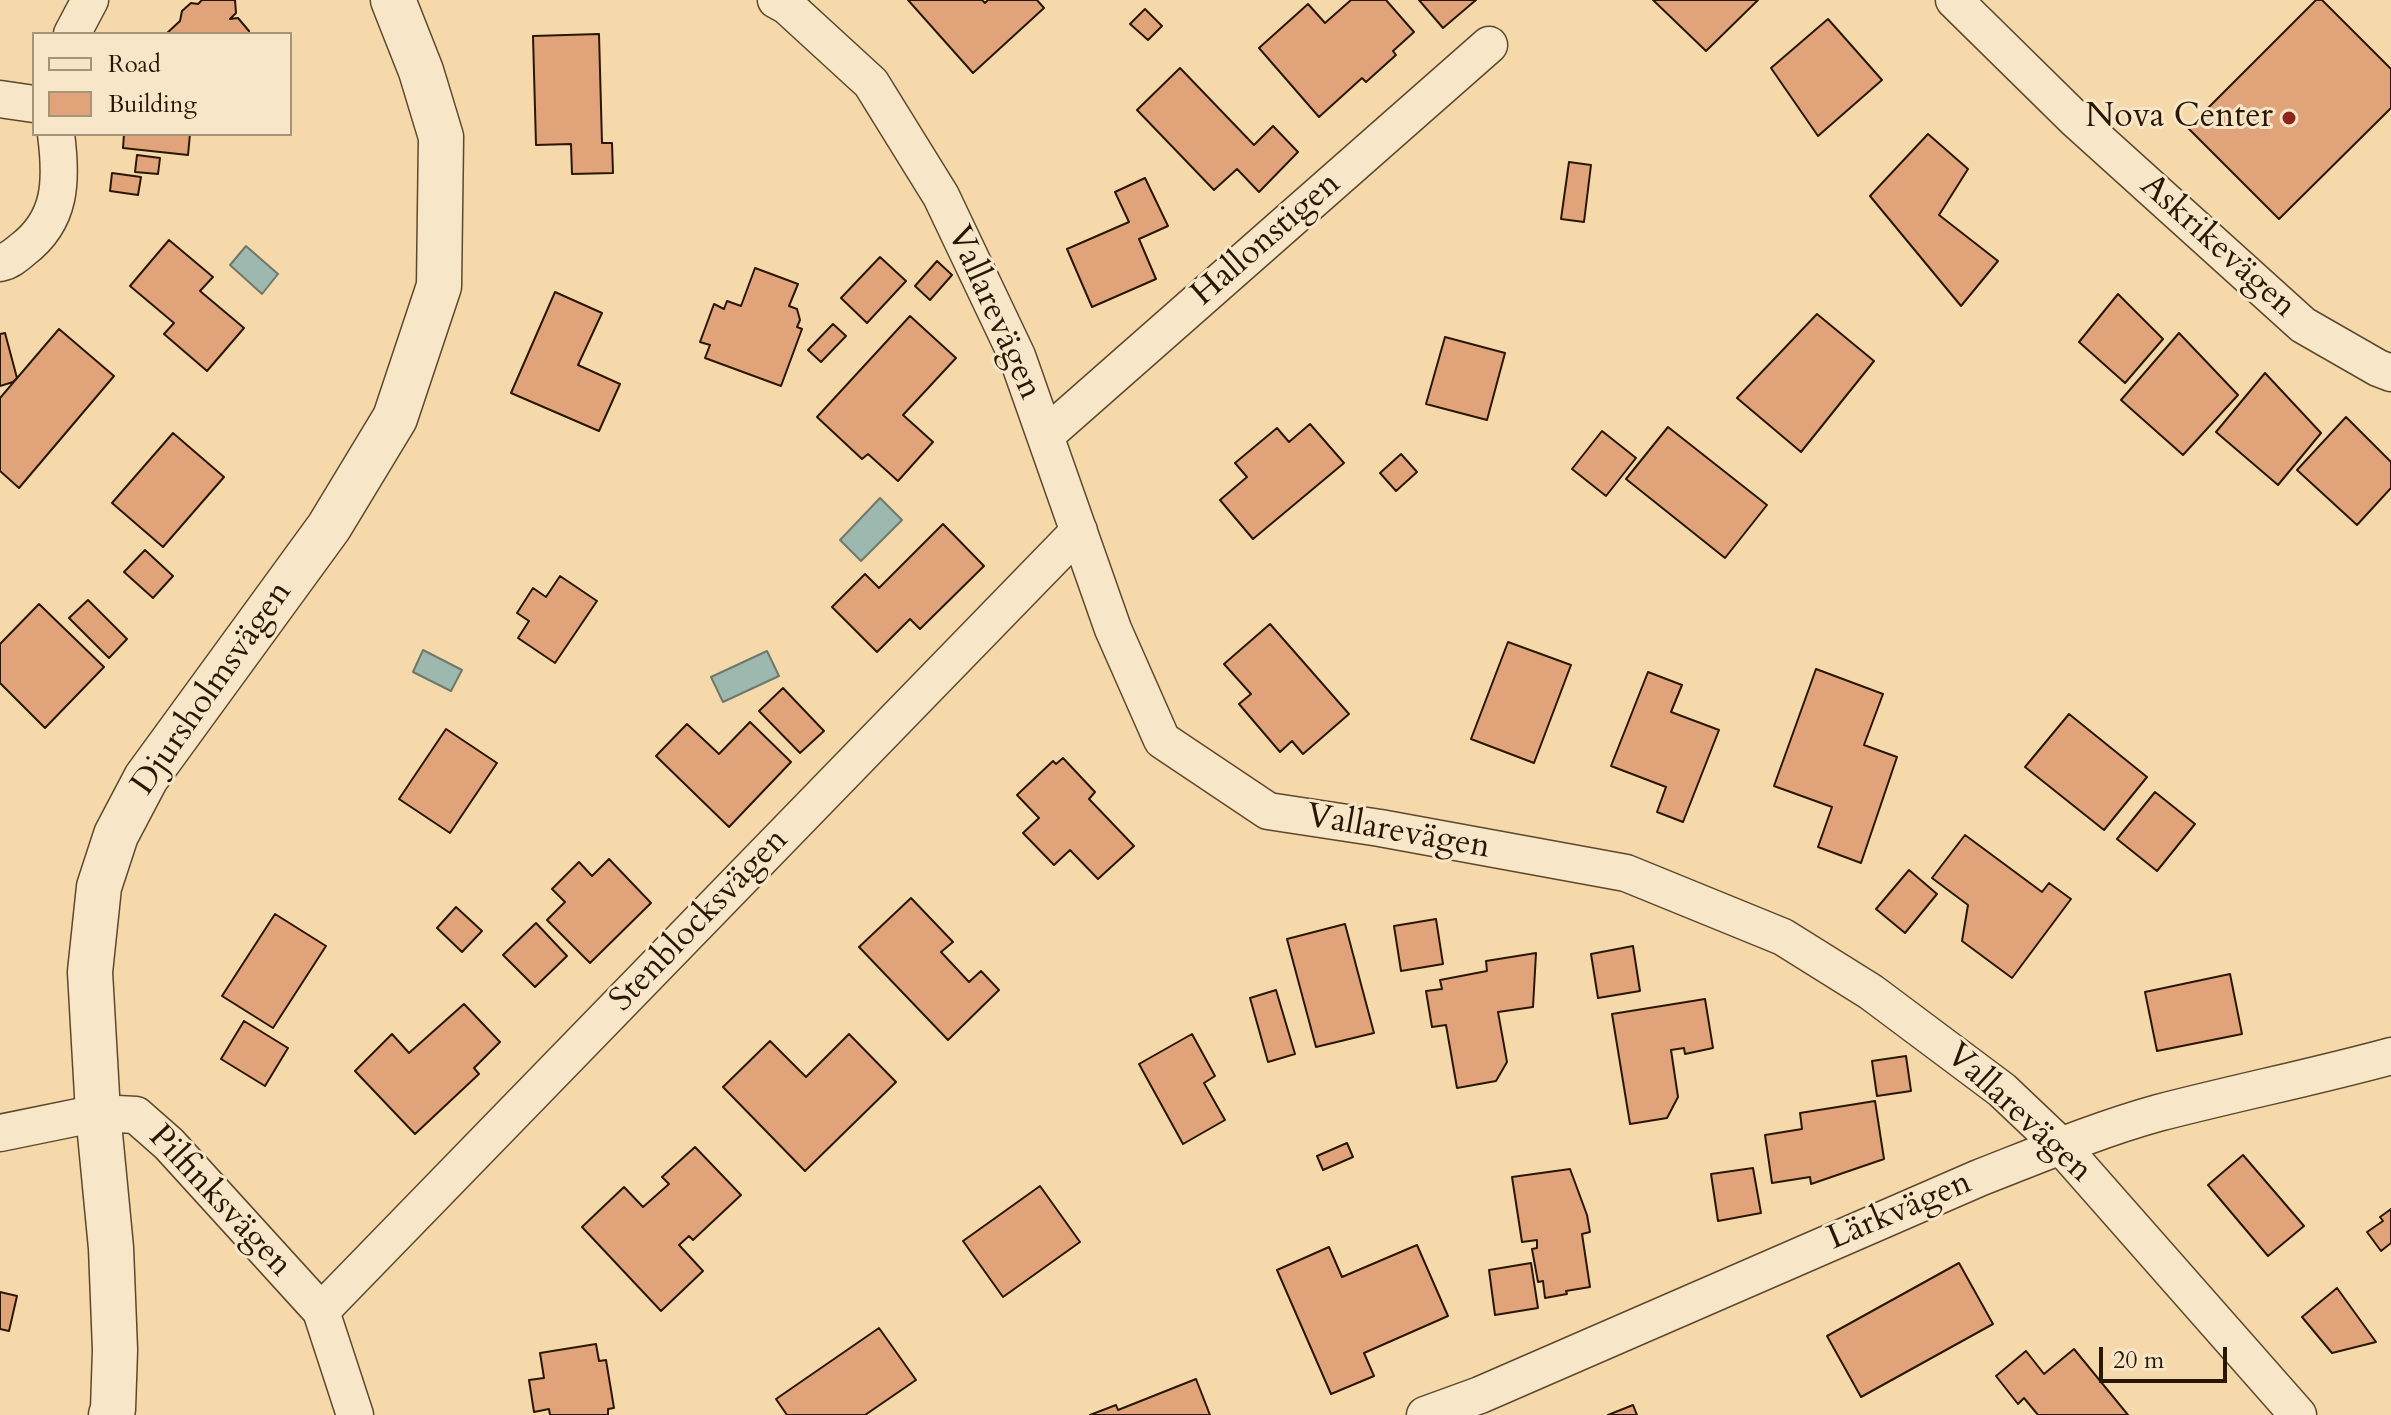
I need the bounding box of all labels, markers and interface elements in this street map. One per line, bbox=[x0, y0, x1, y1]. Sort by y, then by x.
legend bbox=[32, 32, 292, 136]
text: Road bbox=[108, 48, 161, 81]
text: Building bbox=[108, 88, 197, 121]
place label: Nova Center bbox=[2085, 98, 2273, 138]
marker: Nova Center bbox=[2280, 109, 2298, 127]
street label: Hallonstigen bbox=[1184, 164, 1350, 316]
street label: Askrikevägen bbox=[2131, 166, 2303, 328]
street label: Vallarevägen bbox=[937, 220, 1049, 406]
street label: Djursholmsvägen bbox=[124, 574, 302, 804]
street label: Vallarevägen bbox=[1303, 797, 1493, 869]
street label: Stenblocksvägen bbox=[602, 821, 798, 1021]
street label: Vallarevägen bbox=[1936, 1036, 2100, 1192]
street label: Pilfinksvägen bbox=[138, 1118, 300, 1286]
street label: Lärkvägen bbox=[1822, 1163, 1978, 1261]
scale bar bbox=[2103, 1331, 2231, 1381]
text: 20 m bbox=[2113, 1344, 2164, 1377]

